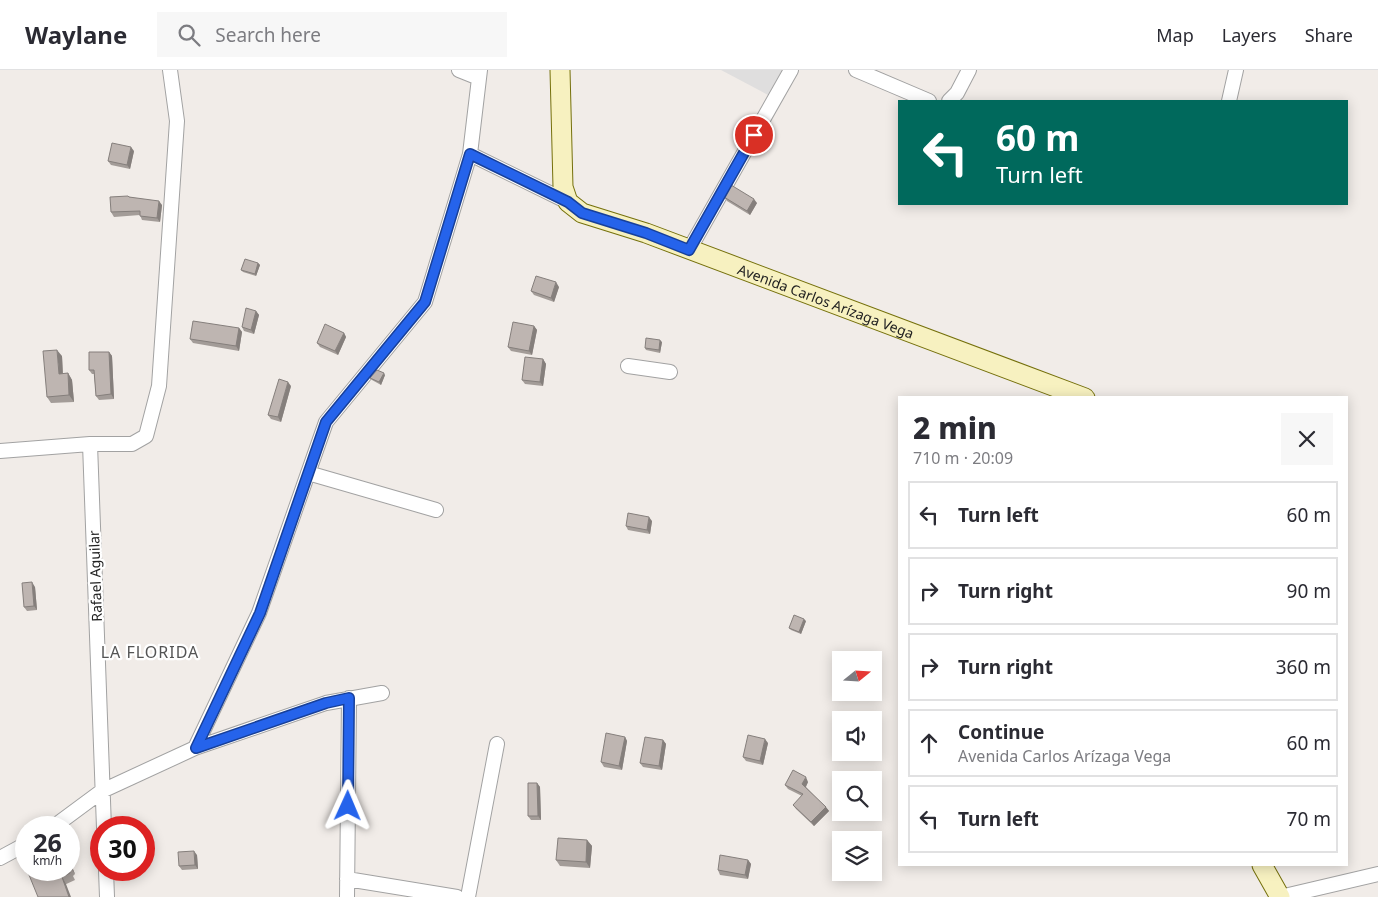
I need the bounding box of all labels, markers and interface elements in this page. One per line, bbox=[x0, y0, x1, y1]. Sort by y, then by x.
search box bbox=[157, 12, 507, 57]
text: Waylane bbox=[25, 18, 127, 51]
icon: search bbox=[175, 21, 203, 49]
text: Search here bbox=[215, 22, 321, 48]
text: Map bbox=[1156, 23, 1194, 47]
text: Layers bbox=[1222, 23, 1277, 47]
text: Share bbox=[1305, 23, 1353, 47]
pin bbox=[733, 114, 775, 156]
text: 60 m bbox=[996, 114, 1079, 161]
icon: left bbox=[913, 120, 978, 185]
icon: arrive bbox=[740, 121, 768, 149]
text: Turn left bbox=[996, 159, 1083, 189]
street label: Avenida Carlos Arízaga Vega bbox=[735, 259, 917, 342]
text: 2 min bbox=[913, 407, 997, 448]
button: close bbox=[1281, 413, 1333, 465]
text: 710 m · 20:09 bbox=[913, 447, 1013, 469]
icon: left bbox=[915, 501, 943, 529]
text: Turn left bbox=[958, 502, 1039, 528]
text: 60 m bbox=[1287, 502, 1331, 528]
street label: Rafael Aguilar bbox=[84, 530, 106, 622]
icon: right bbox=[915, 577, 943, 605]
text: Turn right bbox=[958, 578, 1053, 604]
text: 90 m bbox=[1287, 578, 1331, 604]
district label: LA FLORIDA bbox=[101, 641, 199, 663]
north arrow bbox=[832, 651, 882, 701]
map controls bbox=[832, 651, 882, 881]
icon: right bbox=[915, 653, 943, 681]
text: Turn right bbox=[958, 654, 1053, 680]
text: 360 m bbox=[1276, 654, 1331, 680]
button: sound bbox=[832, 711, 882, 761]
text: Continue bbox=[958, 719, 1044, 745]
icon: ahead bbox=[915, 729, 943, 757]
text: 60 m bbox=[1287, 730, 1331, 756]
text: Avenida Carlos Arízaga Vega bbox=[958, 745, 1171, 767]
button: search bbox=[832, 771, 882, 821]
position arrow bbox=[321, 779, 373, 831]
icon: left bbox=[915, 805, 943, 833]
text: Turn left bbox=[958, 806, 1039, 832]
text: 70 m bbox=[1287, 806, 1331, 832]
speed limit sign: 30 bbox=[90, 816, 155, 881]
text: 26 bbox=[33, 825, 62, 859]
button: layers bbox=[832, 831, 882, 881]
text: km/h bbox=[33, 852, 62, 869]

